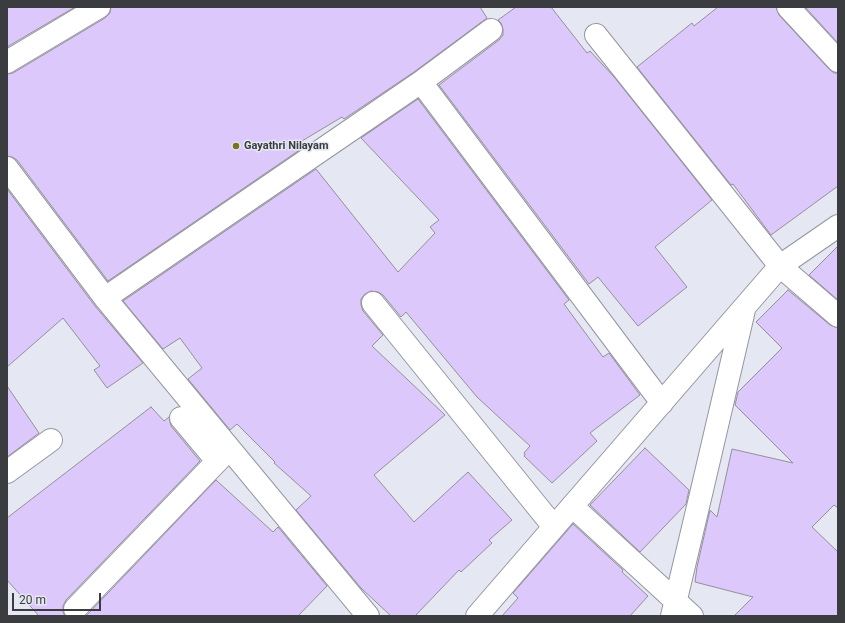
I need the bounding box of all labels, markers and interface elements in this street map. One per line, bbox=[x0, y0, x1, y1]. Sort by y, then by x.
place label: Gayathri Nilayam bbox=[244, 139, 328, 153]
marker: Gayathri Nilayam bbox=[231, 141, 241, 151]
scale bar bbox=[14, 585, 103, 611]
text: 20 m bbox=[19, 593, 46, 607]

